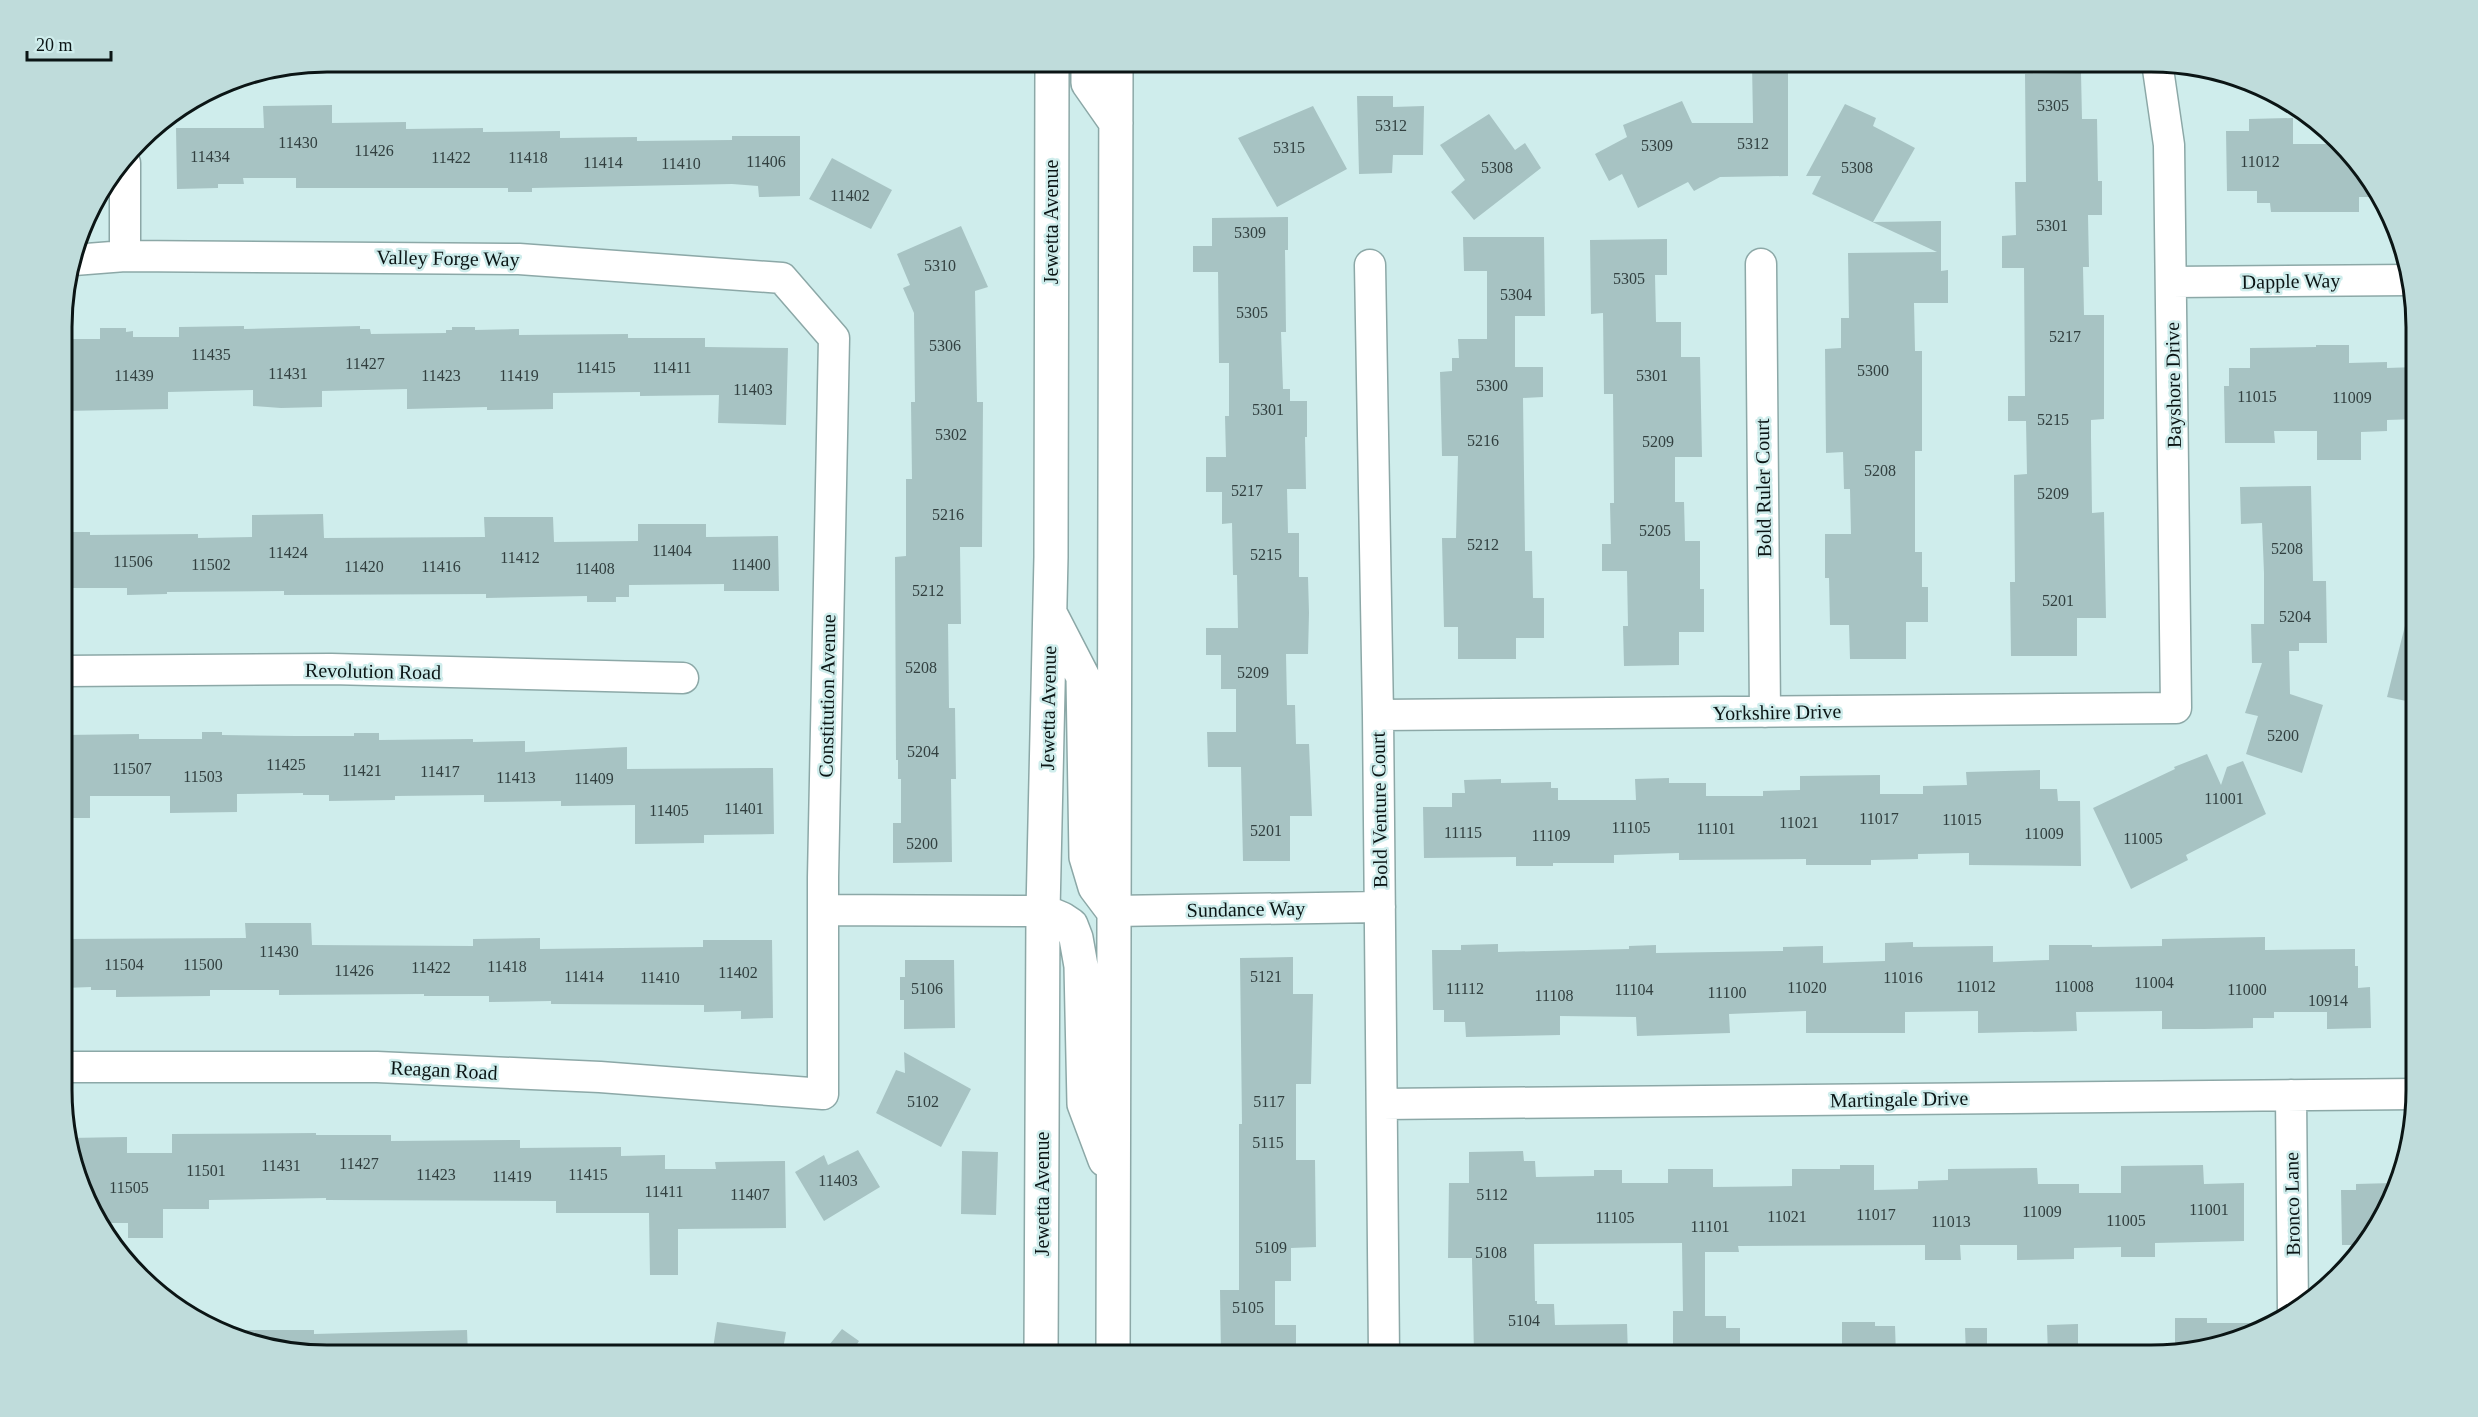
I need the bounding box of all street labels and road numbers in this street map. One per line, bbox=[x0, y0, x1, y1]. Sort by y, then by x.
street label: Jewetta Avenue bbox=[1040, 160, 1062, 284]
street label: Valley Forge Way bbox=[376, 246, 520, 271]
street label: Dapple Way bbox=[2242, 269, 2340, 294]
street label: Bayshore Drive bbox=[2161, 322, 2186, 448]
street label: Bold Ruler Court bbox=[1751, 418, 1775, 558]
street label: Constitution Avenue bbox=[815, 614, 839, 778]
street label: Jewetta Avenue bbox=[1036, 645, 1060, 770]
street label: Revolution Road bbox=[305, 659, 441, 683]
street label: Yorkshire Drive bbox=[1713, 700, 1842, 724]
street label: Bold Venture Court bbox=[1367, 731, 1391, 888]
street label: Sundance Way bbox=[1187, 897, 1305, 922]
street label: Reagan Road bbox=[390, 1056, 498, 1085]
street label: Martingale Drive bbox=[1830, 1087, 1968, 1112]
street label: Jewetta Avenue bbox=[1031, 1132, 1053, 1256]
street label: Bronco Lane bbox=[2280, 1152, 2304, 1256]

